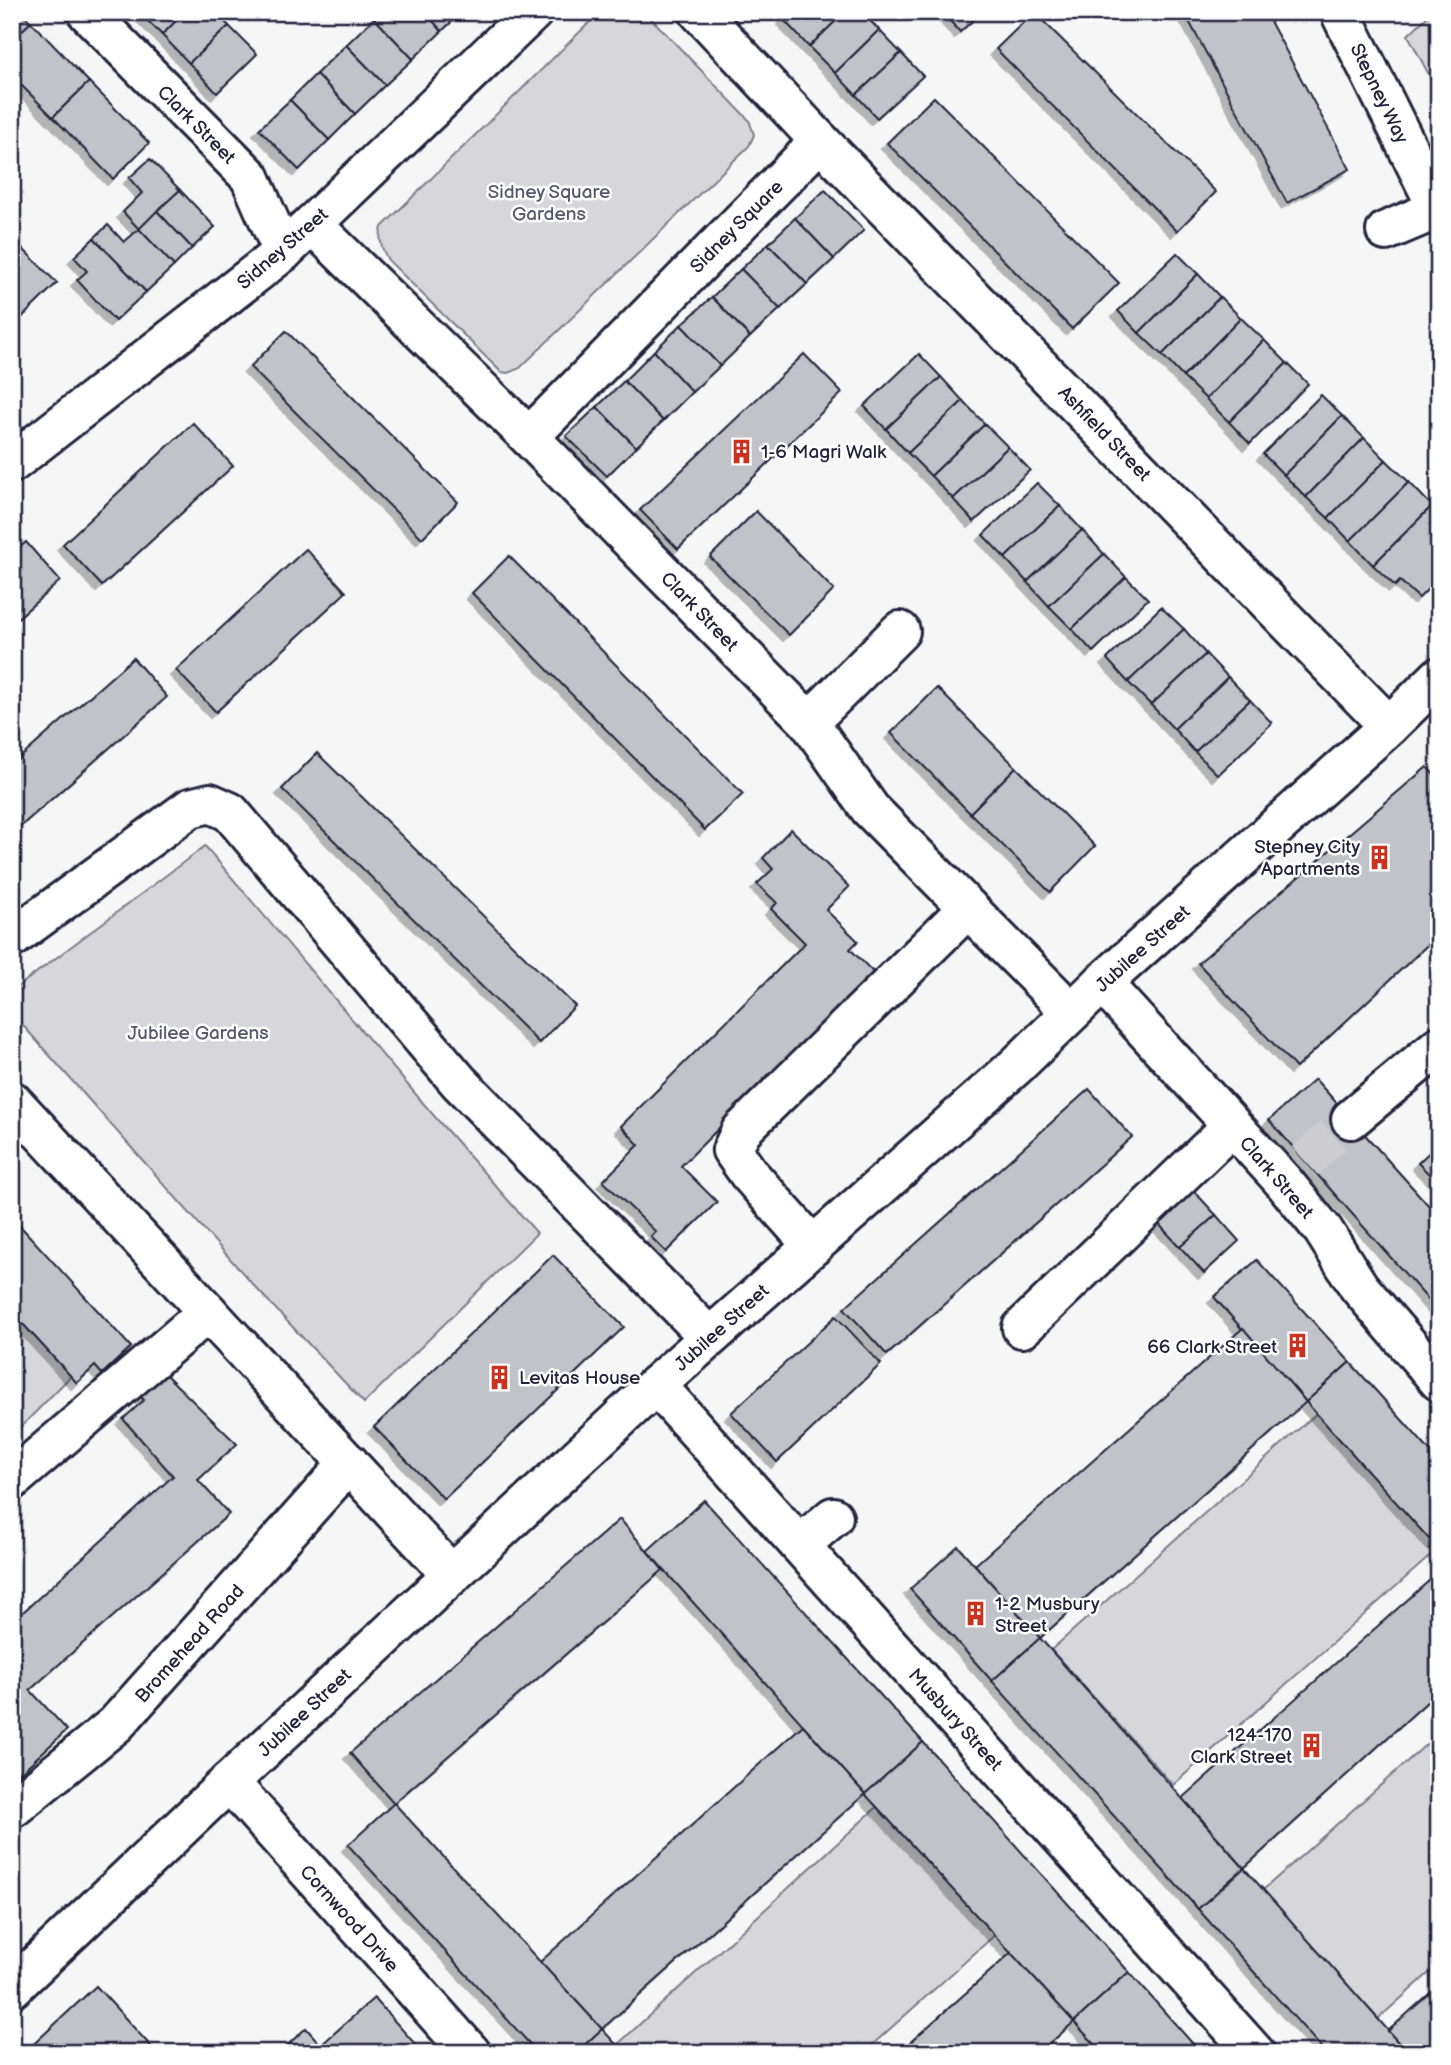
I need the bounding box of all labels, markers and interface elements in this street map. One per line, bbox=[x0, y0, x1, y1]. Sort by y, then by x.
street label: Stepney Way bbox=[1345, 40, 1413, 148]
street label: Clark Street bbox=[152, 81, 240, 169]
street label: Sidney Square bbox=[686, 176, 788, 278]
park label: Sidney Square Gardens bbox=[488, 181, 610, 226]
street label: Sidney Street bbox=[233, 203, 333, 295]
street label: Ashfield Street bbox=[1053, 382, 1155, 486]
building icon: 1-6 Magri Walk bbox=[727, 437, 755, 465]
place label: 1-6 Magri Walk bbox=[761, 441, 887, 464]
street label: Clark Street bbox=[655, 568, 743, 657]
place label: Stepney City Apartments bbox=[1254, 836, 1360, 881]
building icon: Stepney City Apartments bbox=[1366, 843, 1394, 871]
street label: Jubilee Street bbox=[1091, 901, 1195, 998]
park label: Jubilee Gardens bbox=[127, 1022, 269, 1045]
street label: Clark Street bbox=[1234, 1132, 1318, 1224]
street label: Jubilee Street bbox=[670, 1280, 774, 1377]
building icon: 66 Clark Street bbox=[1283, 1332, 1311, 1360]
place label: 66 Clark Street bbox=[1147, 1336, 1277, 1359]
building icon: Levitas House bbox=[485, 1363, 513, 1391]
place label: Levitas House bbox=[519, 1367, 640, 1390]
street label: Bromehead Road bbox=[131, 1580, 249, 1708]
place label: 1-2 Musbury Street bbox=[995, 1593, 1100, 1638]
building icon: 1-2 Musbury Street bbox=[961, 1600, 989, 1628]
street label: Jubilee Street bbox=[254, 1664, 357, 1762]
street label: Musbury Street bbox=[903, 1664, 1007, 1776]
place label: 124-170 Clark Street bbox=[1191, 1724, 1292, 1769]
building icon: 124-170 Clark Street bbox=[1298, 1731, 1326, 1759]
street label: Cornwood Drive bbox=[295, 1861, 403, 1977]

